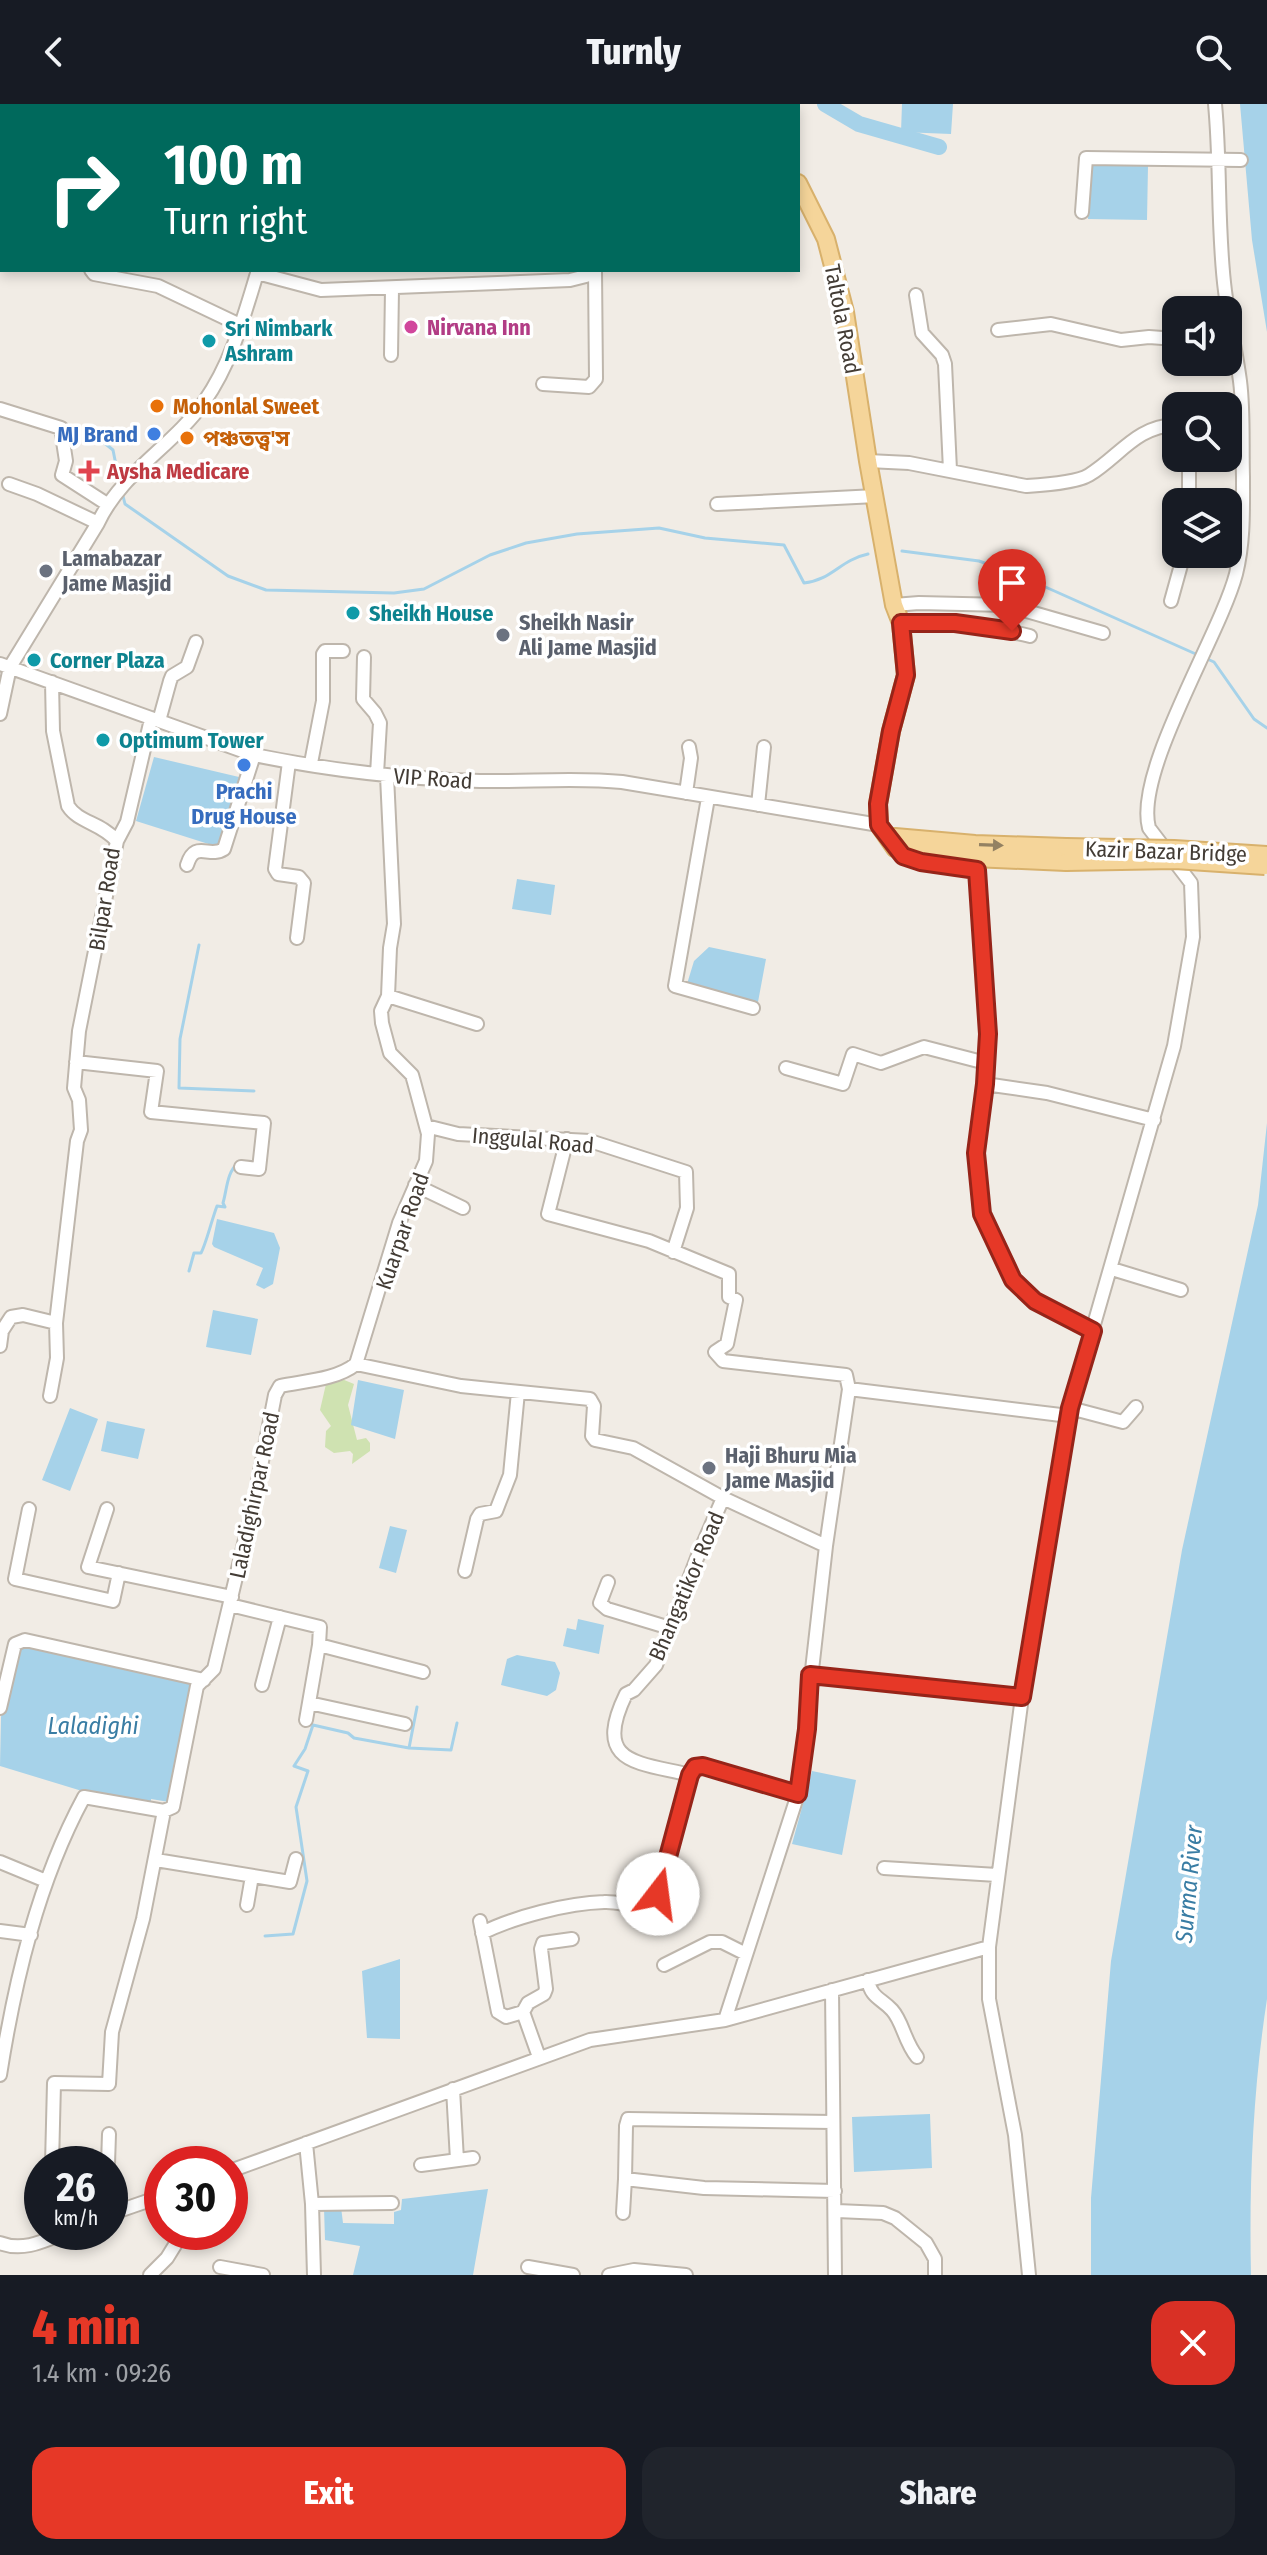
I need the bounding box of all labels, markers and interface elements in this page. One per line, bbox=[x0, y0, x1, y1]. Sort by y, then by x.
icon: back bbox=[32, 30, 76, 74]
text: Turnly bbox=[586, 30, 681, 74]
icon: search bbox=[1191, 30, 1235, 74]
text: 100 m bbox=[164, 132, 303, 199]
icon: right bbox=[32, 136, 136, 240]
text: Turn right bbox=[164, 200, 307, 244]
street label: Taltola Road bbox=[819, 262, 866, 376]
map controls bbox=[1162, 296, 1242, 568]
button: sound bbox=[1162, 296, 1242, 376]
place label: Nirvana Inn bbox=[427, 314, 531, 341]
place label: Sri Nimbark Ashram bbox=[224, 315, 333, 367]
marker: Nirvana Inn bbox=[402, 318, 420, 336]
marker: Sri Nimbark Ashram bbox=[200, 332, 218, 350]
button: search bbox=[1162, 392, 1242, 472]
place label: Mohonlal Sweet bbox=[173, 393, 319, 420]
marker: Mohonlal Sweet bbox=[148, 397, 166, 415]
place label: MJ Brand bbox=[57, 421, 138, 448]
marker: MJ Brand bbox=[145, 425, 163, 443]
place label: পঞ্চতত্ত্ব'স bbox=[203, 425, 290, 452]
marker: পঞ্চতত্ত্ব'স bbox=[178, 429, 196, 447]
place label: Aysha Medicare bbox=[106, 458, 249, 485]
marker: Aysha Medicare bbox=[78, 460, 100, 482]
button: layers bbox=[1162, 488, 1242, 568]
place label: Lamabazar Jame Masjid bbox=[61, 545, 172, 597]
pin bbox=[978, 549, 1046, 631]
icon: arrive bbox=[990, 561, 1034, 605]
marker: Lamabazar Jame Masjid bbox=[37, 562, 55, 580]
place label: Sheikh House bbox=[369, 600, 493, 627]
marker: Sheikh House bbox=[344, 604, 362, 622]
place label: Sheikh Nasir Ali Jame Masjid bbox=[518, 609, 657, 661]
marker: Sheikh Nasir Ali Jame Masjid bbox=[494, 626, 512, 644]
place label: Corner Plaza bbox=[50, 647, 165, 674]
marker: Corner Plaza bbox=[25, 651, 43, 669]
place label: Optimum Tower bbox=[119, 727, 264, 754]
marker: Optimum Tower bbox=[94, 731, 112, 749]
marker: Prachi Drug House bbox=[235, 756, 253, 774]
street label: VIP Road bbox=[392, 762, 473, 795]
place label: Prachi Drug House bbox=[191, 778, 297, 830]
street label: Kazir Bazar Bridge bbox=[1084, 835, 1247, 868]
one-way arrow bbox=[979, 838, 1004, 851]
street label: Bilpar Road bbox=[83, 846, 126, 953]
street label: Inggulal Road bbox=[471, 1122, 595, 1159]
street label: Kuarpar Road bbox=[370, 1169, 435, 1293]
street label: Laladighirpar Road bbox=[224, 1409, 285, 1581]
place label: Haji Bhuru Mia Jame Masjid bbox=[724, 1442, 857, 1494]
marker: Haji Bhuru Mia Jame Masjid bbox=[700, 1459, 718, 1477]
street label: Bhangatikor Road bbox=[643, 1507, 730, 1665]
water label: Laladighi bbox=[47, 1712, 139, 1740]
water label: Surma River bbox=[1170, 1823, 1208, 1945]
position arrow bbox=[616, 1852, 700, 1936]
speed limit sign: 30 bbox=[144, 2146, 248, 2250]
text: 26 bbox=[56, 2164, 96, 2212]
text: km/h bbox=[54, 2206, 98, 2230]
text: 4 min bbox=[32, 2299, 141, 2357]
button: close bbox=[1151, 2301, 1235, 2385]
text: 1.4 km · 09:26 bbox=[32, 2358, 171, 2389]
button: Exit bbox=[32, 2447, 626, 2539]
button: Share bbox=[642, 2447, 1235, 2539]

